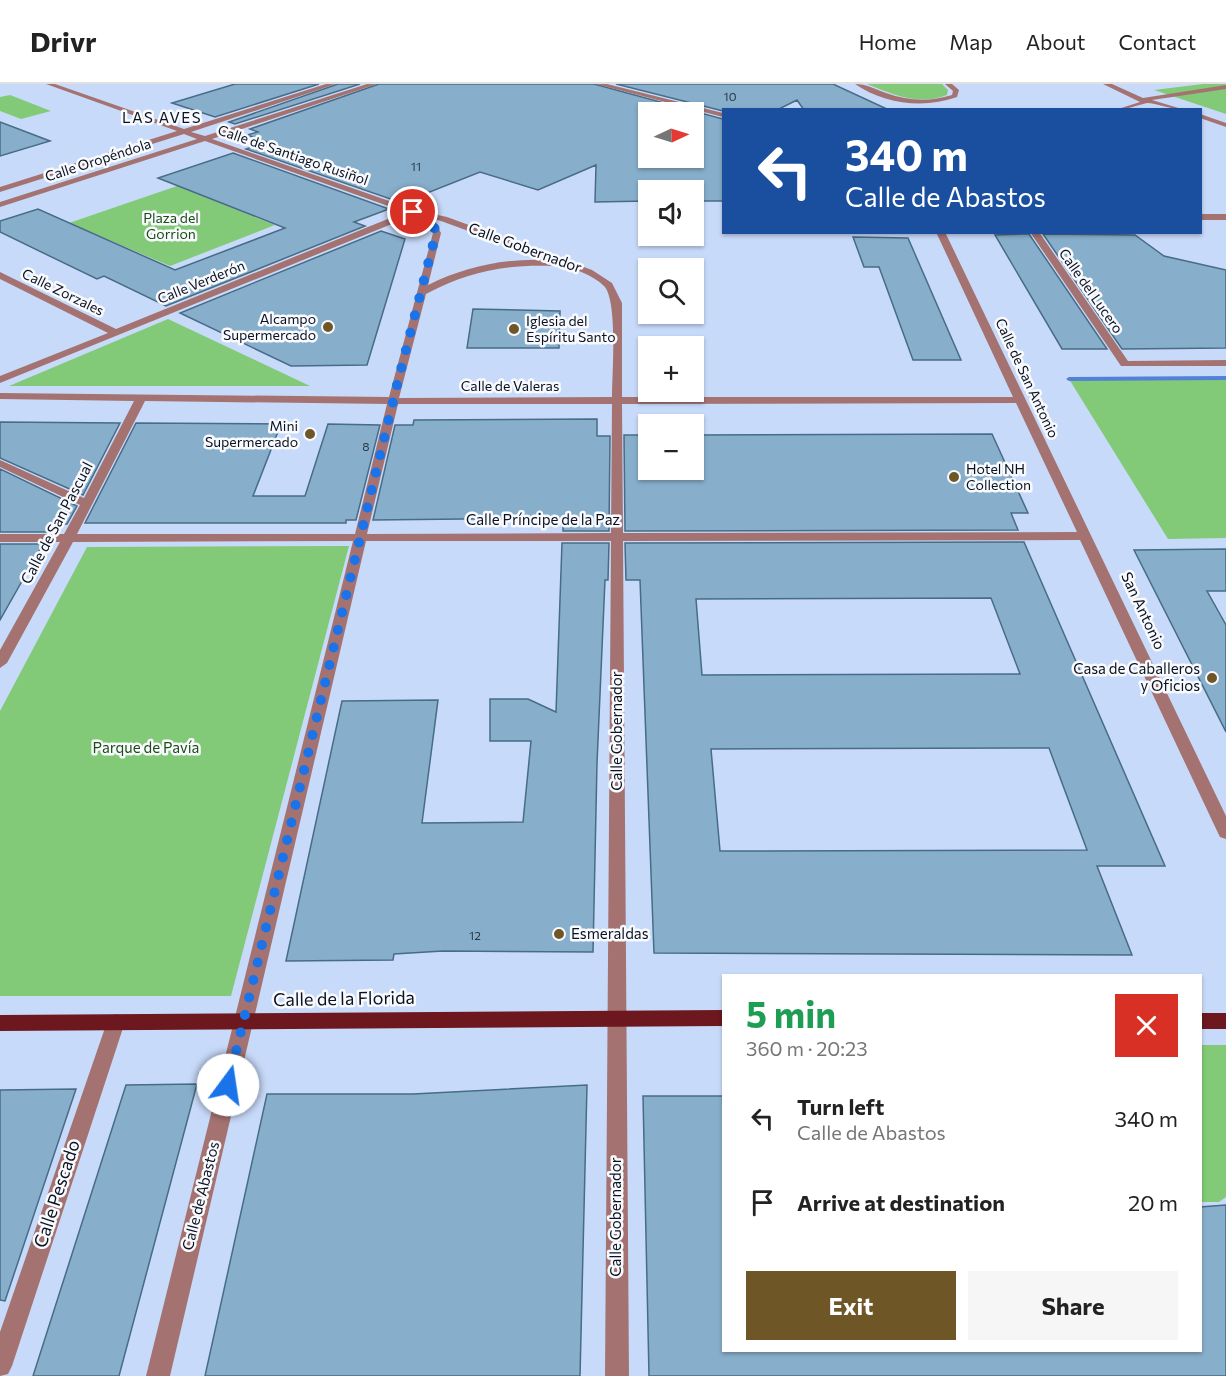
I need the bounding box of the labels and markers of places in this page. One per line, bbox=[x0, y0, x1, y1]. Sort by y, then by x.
pin bbox=[387, 186, 438, 237]
place label: Alcampo Supermercado bbox=[223, 310, 316, 343]
place label: Iglesia del Espíritu Santo bbox=[526, 312, 616, 345]
marker: Alcampo Supermercado bbox=[321, 320, 335, 334]
marker: Iglesia del Espíritu Santo bbox=[507, 322, 521, 336]
place label: Mini Supermercado bbox=[205, 417, 298, 450]
marker: Mini Supermercado bbox=[303, 427, 317, 441]
place label: Hotel NH Collection bbox=[966, 460, 1031, 493]
marker: Hotel NH Collection bbox=[947, 470, 961, 484]
place label: Casa de Caballeros y Oficios bbox=[1073, 659, 1200, 694]
marker: Casa de Caballeros y Oficios bbox=[1205, 671, 1219, 685]
place label: Esmeraldas bbox=[571, 924, 649, 942]
marker: Esmeraldas bbox=[552, 927, 566, 941]

